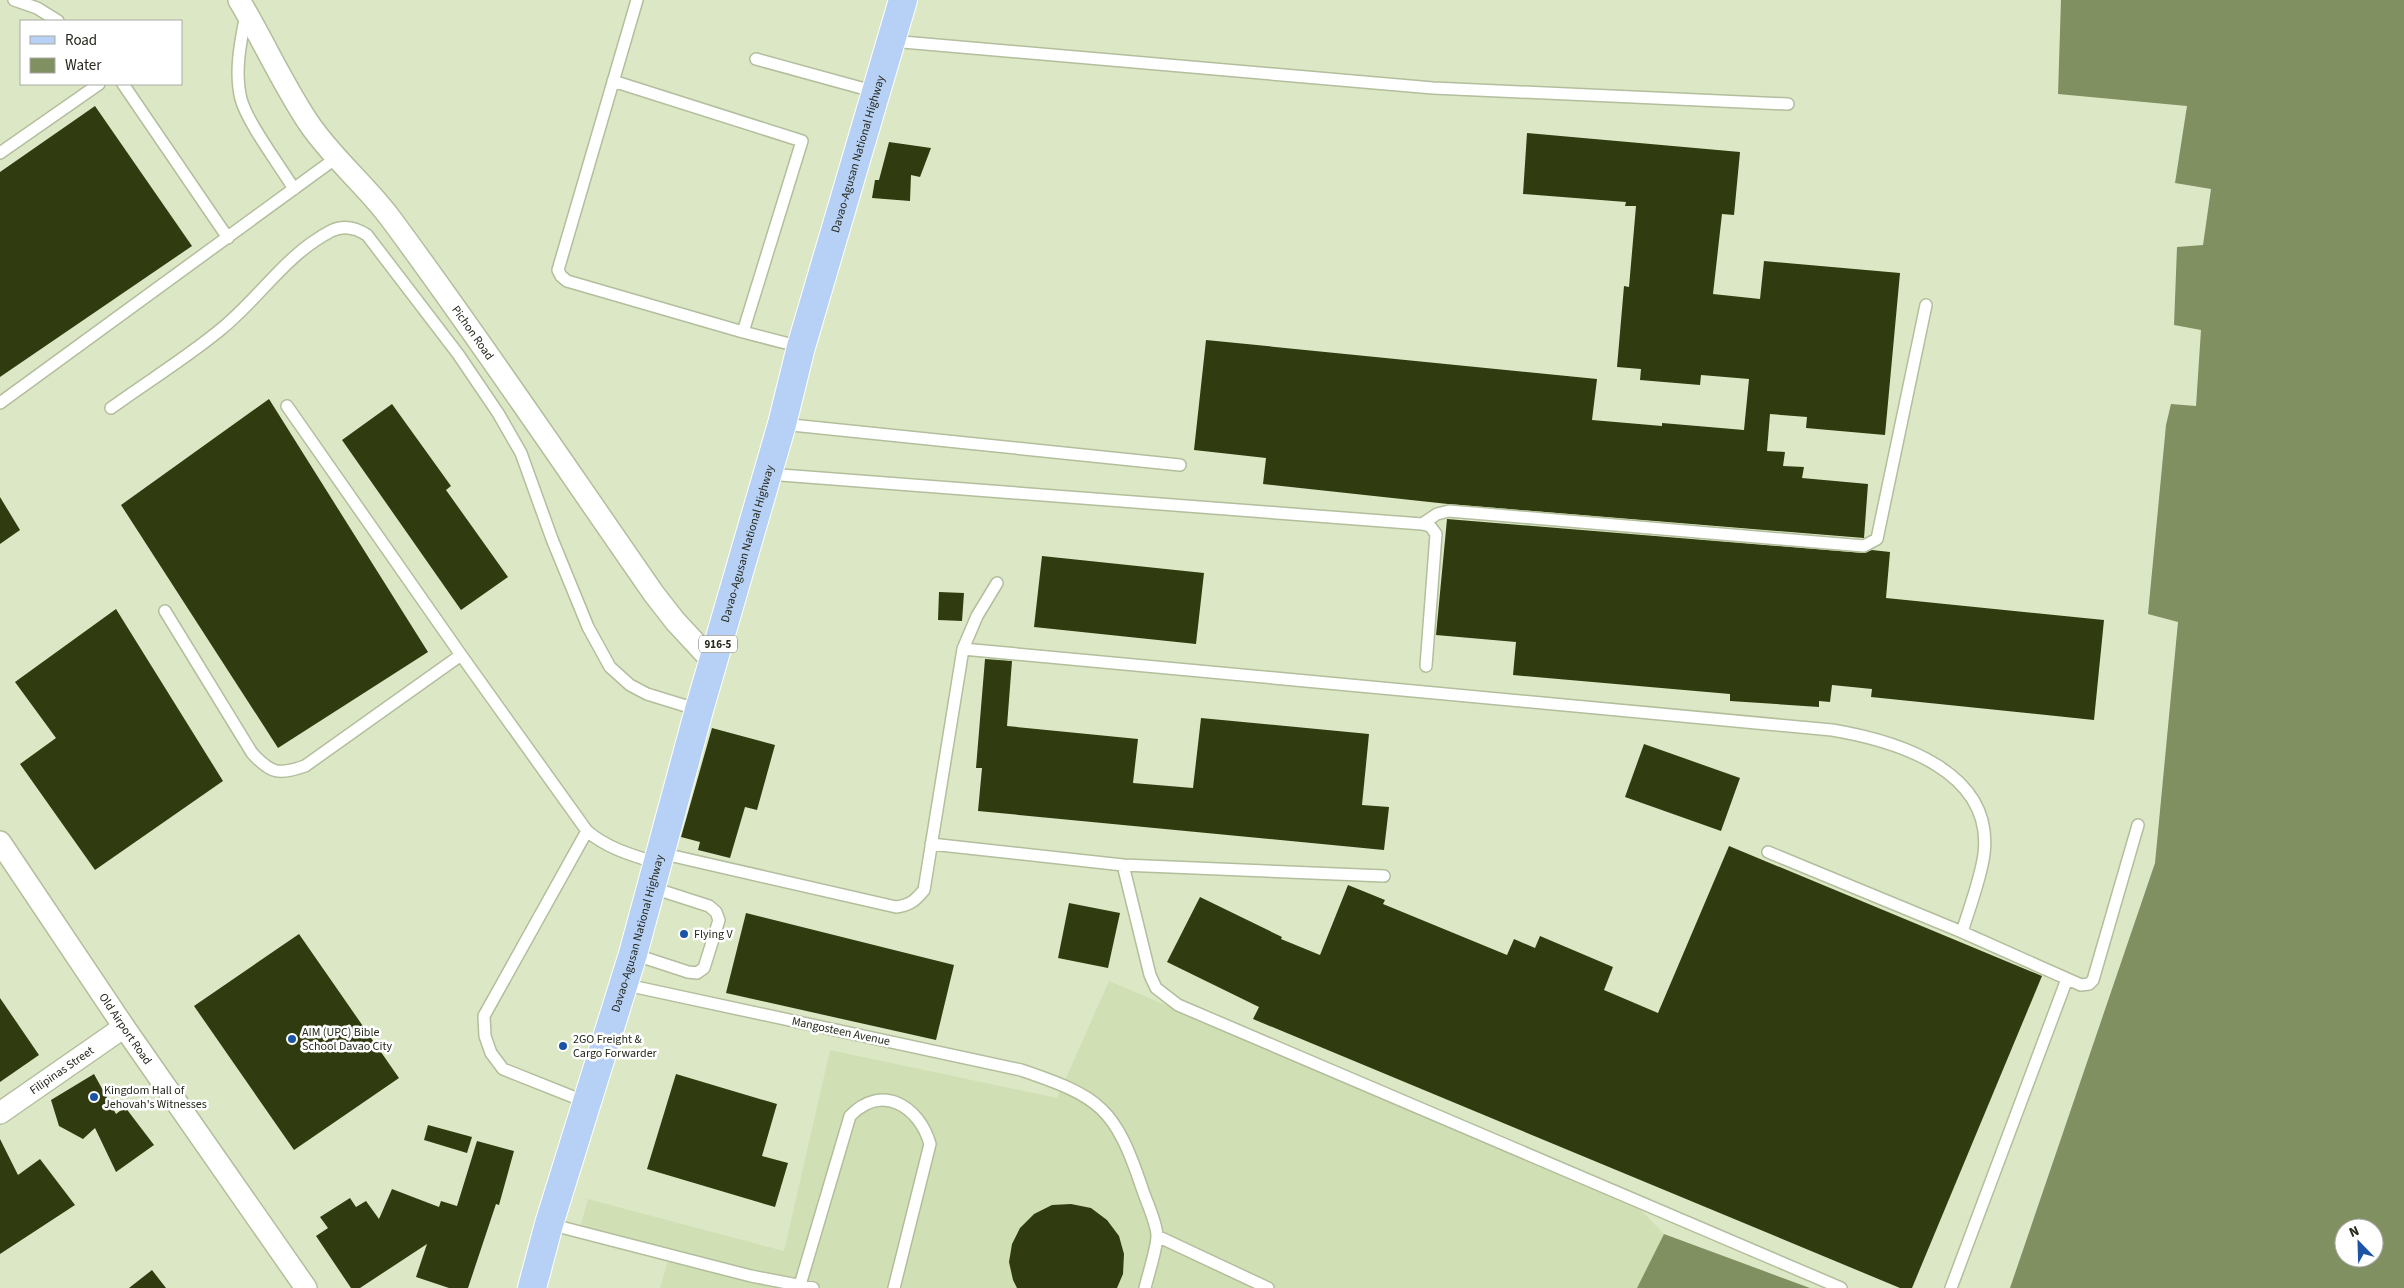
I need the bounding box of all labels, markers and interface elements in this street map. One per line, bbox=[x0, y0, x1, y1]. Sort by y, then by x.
legend bbox=[20, 20, 182, 85]
text: Road bbox=[65, 30, 97, 51]
text: Water bbox=[65, 55, 102, 76]
street label: Davao-Agusan National Highway bbox=[827, 73, 889, 235]
street label: Pichon Road bbox=[447, 302, 498, 364]
street label: Davao-Agusan National Highway bbox=[717, 463, 779, 625]
road number: 916-5 bbox=[699, 636, 737, 652]
street label: Davao-Agusan National Highway bbox=[607, 852, 669, 1015]
place label: Flying V bbox=[694, 926, 734, 943]
marker: Flying V bbox=[678, 928, 690, 940]
street label: Old Airport Road bbox=[95, 990, 156, 1068]
street label: Mangosteen Avenue bbox=[790, 1013, 892, 1050]
place label: AIM (UPC) Bible School Davao City bbox=[302, 1024, 392, 1055]
place label: 2GO Freight & Cargo Forwarder bbox=[573, 1031, 658, 1062]
marker: AIM (UPC) Bible School Davao City bbox=[286, 1033, 298, 1045]
marker: 2GO Freight & Cargo Forwarder bbox=[557, 1040, 569, 1052]
street label: Filipinas Street bbox=[26, 1042, 97, 1099]
place label: Kingdom Hall of Jehovah's Witnesses bbox=[104, 1082, 207, 1113]
marker: Kingdom Hall of Jehovah's Witnesses bbox=[88, 1091, 100, 1103]
north arrow bbox=[2334, 1218, 2384, 1268]
text: N bbox=[2346, 1221, 2363, 1243]

